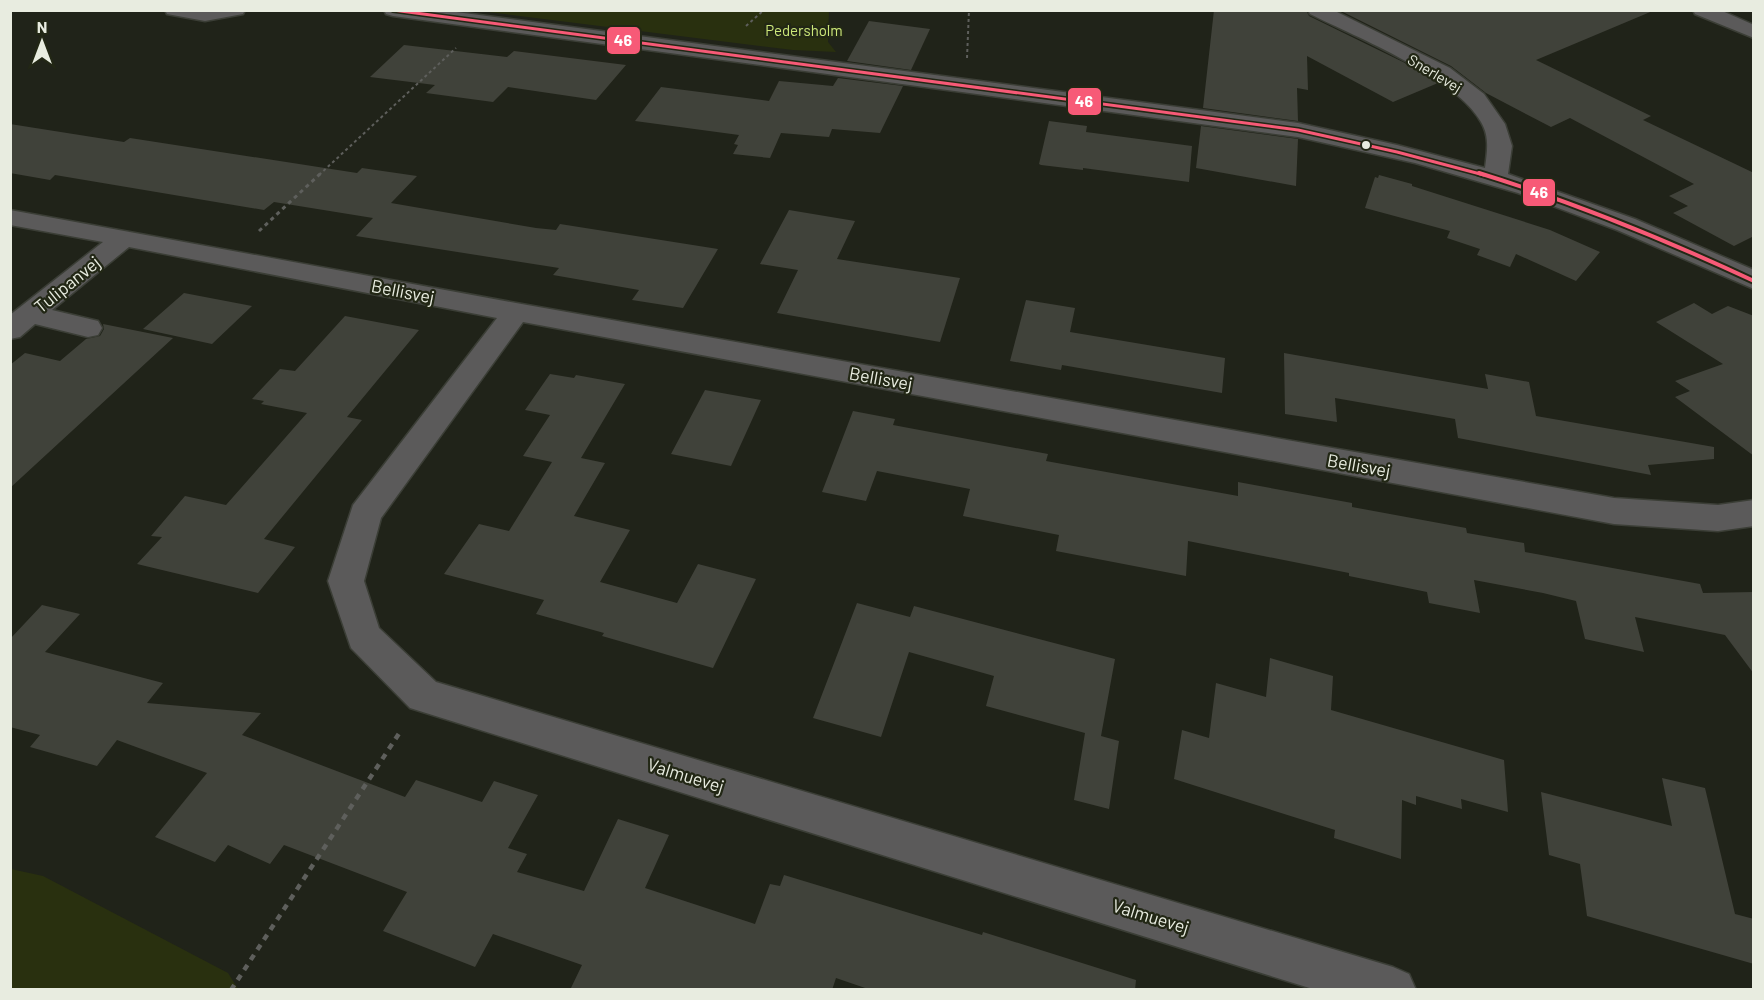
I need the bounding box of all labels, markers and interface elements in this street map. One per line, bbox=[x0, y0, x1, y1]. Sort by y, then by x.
north arrow bbox=[12, 12, 72, 72]
text: N bbox=[37, 17, 47, 36]
park label: Pedersholm bbox=[765, 21, 843, 39]
line badge: 46 bbox=[606, 26, 641, 55]
text: 46 bbox=[614, 30, 633, 49]
street label: Snerlevej bbox=[1405, 50, 1465, 96]
line badge: 46 bbox=[1067, 87, 1102, 116]
text: 46 bbox=[1075, 91, 1094, 110]
unlabelled marker bbox=[1360, 139, 1372, 151]
line badge: 46 bbox=[1522, 178, 1556, 207]
text: 46 bbox=[1530, 182, 1549, 201]
street label: Tulipanvej bbox=[29, 251, 105, 317]
street label: Bellisvej bbox=[369, 274, 437, 308]
street label: Bellisvej bbox=[848, 362, 914, 394]
street label: Bellisvej bbox=[1326, 449, 1392, 481]
street label: Valmuevej bbox=[645, 753, 727, 797]
street label: Valmuevej bbox=[1110, 894, 1192, 938]

